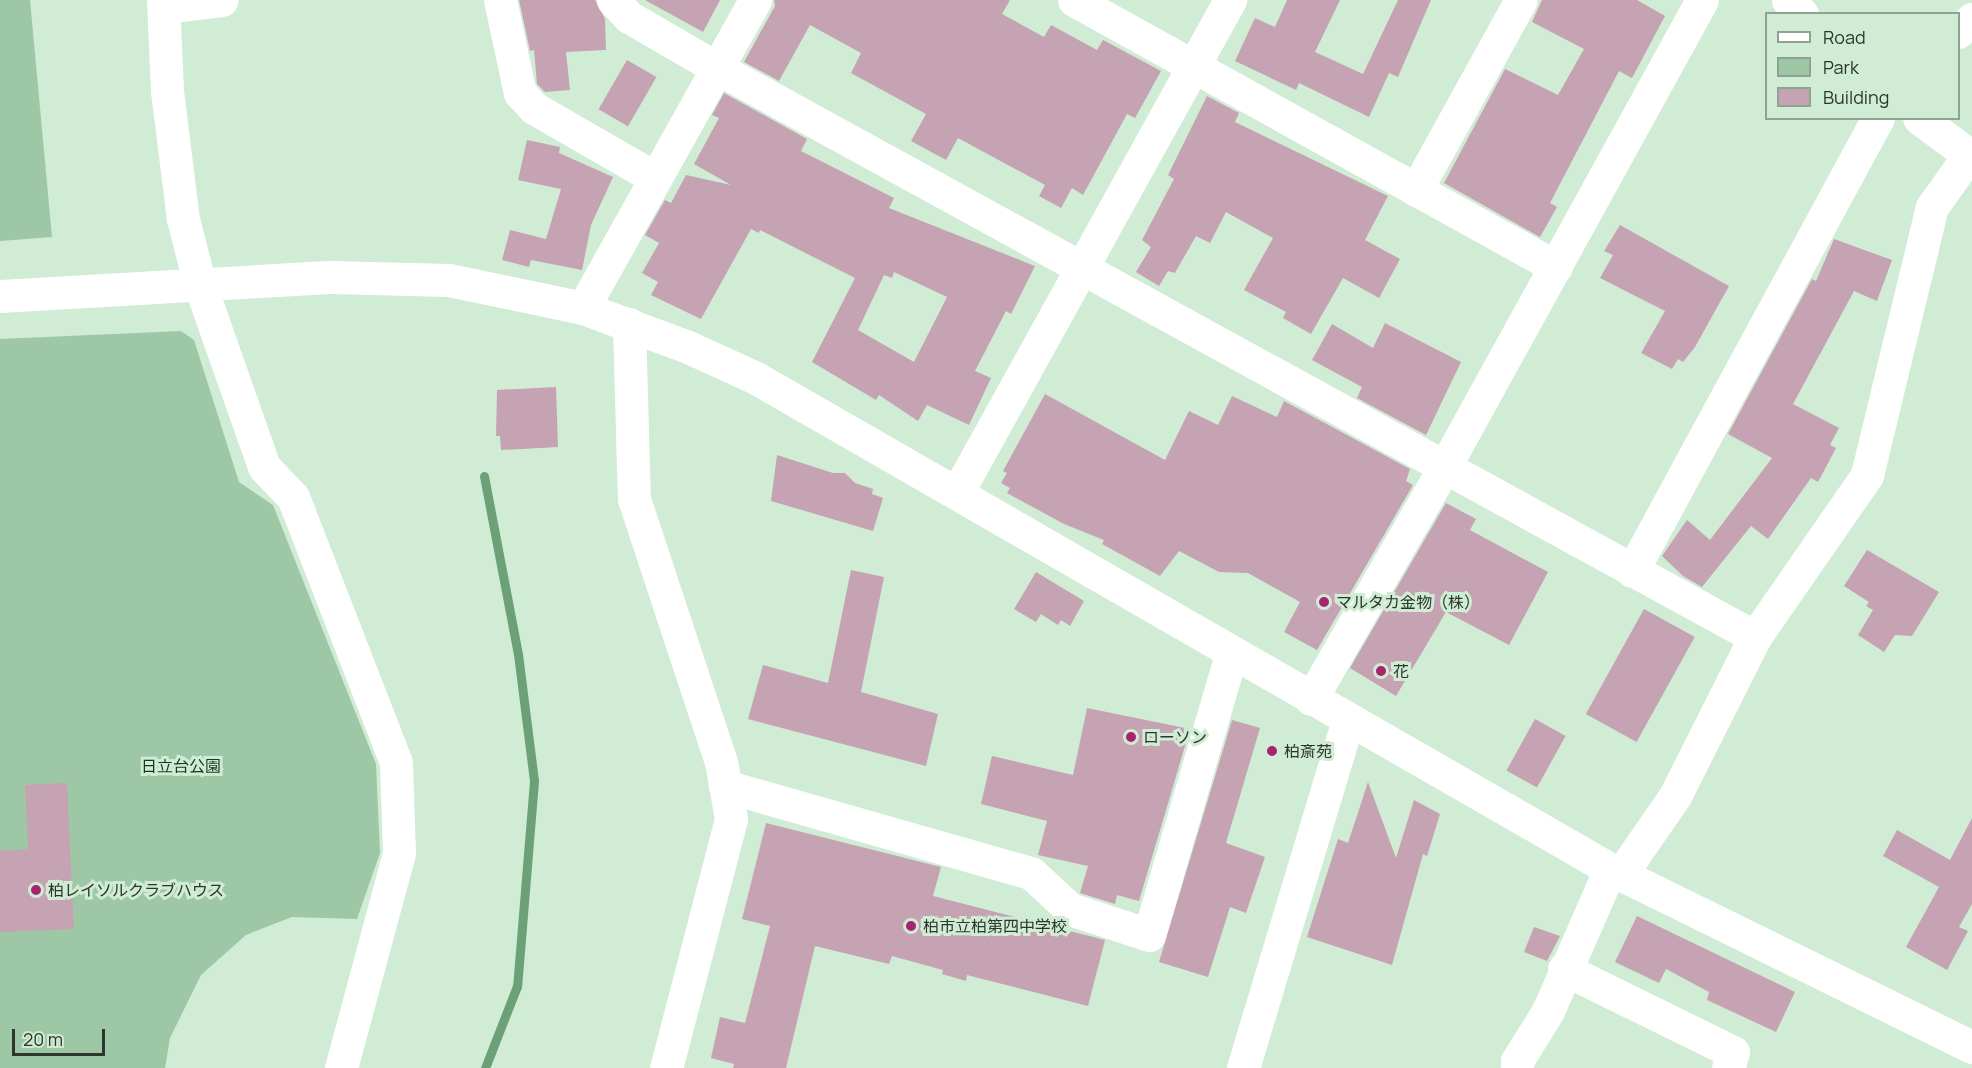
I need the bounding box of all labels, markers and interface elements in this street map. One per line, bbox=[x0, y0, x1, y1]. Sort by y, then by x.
legend bbox=[1765, 12, 1960, 120]
text: Road bbox=[1823, 25, 1866, 49]
text: Park bbox=[1823, 55, 1859, 79]
text: Building bbox=[1823, 85, 1889, 109]
place label: マルタカ金物（株） bbox=[1336, 592, 1480, 612]
marker: マルタカ金物（株） bbox=[1317, 595, 1331, 609]
place label: 花 bbox=[1393, 661, 1409, 681]
marker: 花 bbox=[1374, 664, 1388, 678]
place label: ローソン bbox=[1143, 727, 1207, 747]
marker: ローソン bbox=[1124, 730, 1138, 744]
place label: 柏斎苑 bbox=[1284, 741, 1332, 761]
marker: 柏斎苑 bbox=[1265, 744, 1279, 758]
park label: 日立台公園 bbox=[141, 756, 221, 776]
place label: 柏レイソルクラブハウス bbox=[48, 880, 224, 900]
marker: 柏レイソルクラブハウス bbox=[29, 883, 43, 897]
place label: 柏市立柏第四中学校 bbox=[923, 916, 1067, 936]
marker: 柏市立柏第四中学校 bbox=[904, 919, 918, 933]
scale bar bbox=[15, 1017, 108, 1055]
text: 20 m bbox=[23, 1027, 63, 1051]

